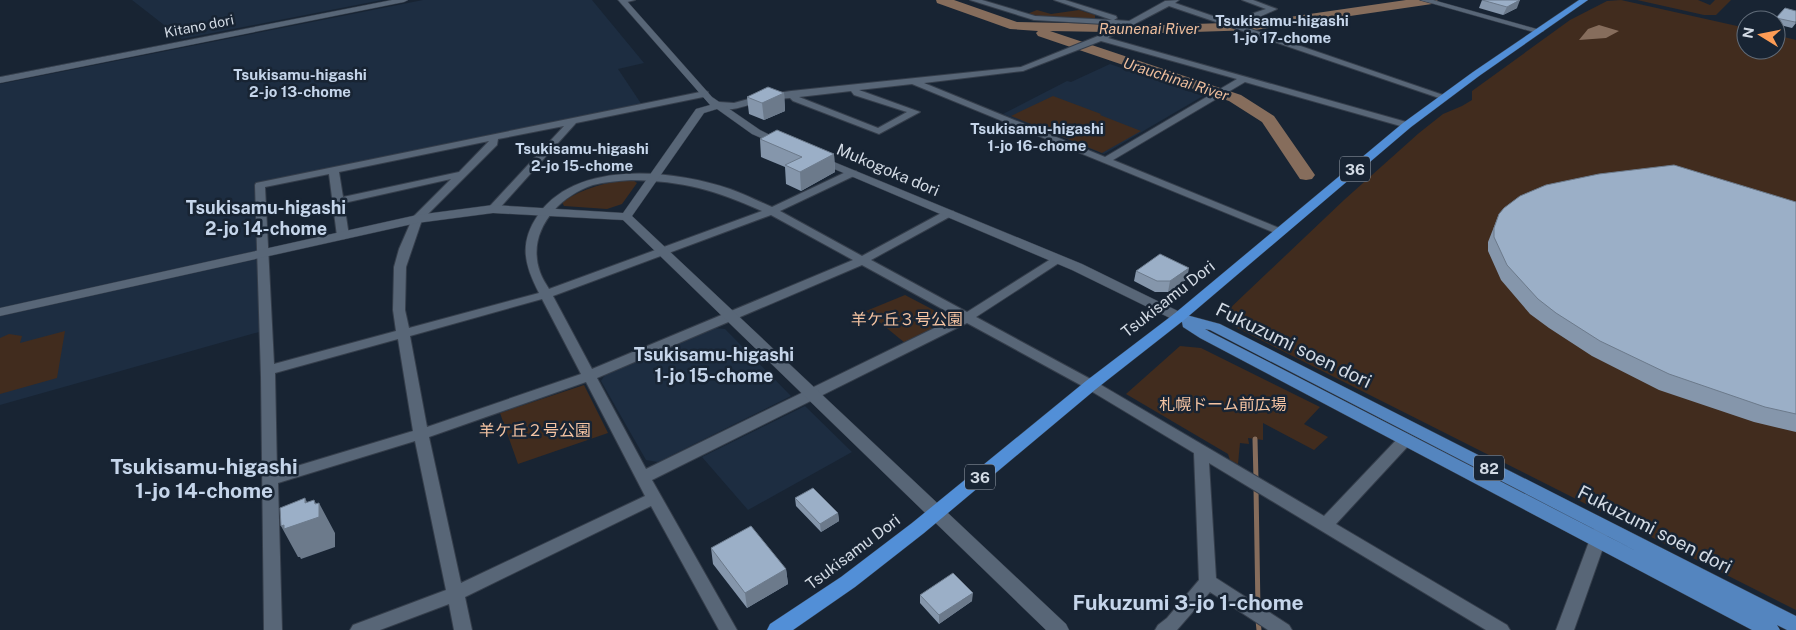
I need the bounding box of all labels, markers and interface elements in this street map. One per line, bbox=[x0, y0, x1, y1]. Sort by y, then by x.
north arrow bbox=[1736, 10, 1786, 60]
street label: Kitano dori bbox=[163, 11, 235, 41]
district label: Tsukisamu-higashi 1-jo 17-chome bbox=[1215, 12, 1349, 46]
water label: Raunenai River bbox=[1099, 20, 1200, 37]
text: N bbox=[1739, 26, 1757, 40]
water label: Urauchinai River bbox=[1121, 54, 1231, 104]
district label: Tsukisamu-higashi 2-jo 13-chome bbox=[233, 66, 367, 100]
district label: Tsukisamu-higashi 1-jo 16-chome bbox=[970, 120, 1104, 154]
district label: Tsukisamu-higashi 2-jo 15-chome bbox=[515, 140, 649, 174]
street label: Mukogoka dori bbox=[834, 140, 942, 200]
road number: 36 bbox=[1340, 156, 1370, 182]
district label: Tsukisamu-higashi 2-jo 14-chome bbox=[186, 197, 346, 239]
street label: Tsukisamu Dori bbox=[1118, 257, 1218, 341]
street label: Fukuzumi soen dori bbox=[1213, 298, 1375, 392]
park label: 羊ケ丘３号公園 bbox=[851, 310, 963, 329]
district label: Tsukisamu-higashi 1-jo 15-chome bbox=[634, 344, 794, 386]
park label: 札幌ドーム前広場 bbox=[1159, 395, 1287, 414]
park label: 羊ケ丘２号公園 bbox=[479, 421, 591, 440]
district label: Tsukisamu-higashi 1-jo 14-chome bbox=[110, 454, 298, 503]
road number: 82 bbox=[1474, 456, 1504, 480]
road number: 36 bbox=[965, 464, 995, 490]
street label: Fukuzumi soen dori bbox=[1574, 481, 1736, 577]
street label: Tsukisamu Dori bbox=[802, 510, 904, 594]
district label: Fukuzumi 3-jo 1-chome bbox=[1072, 590, 1304, 615]

